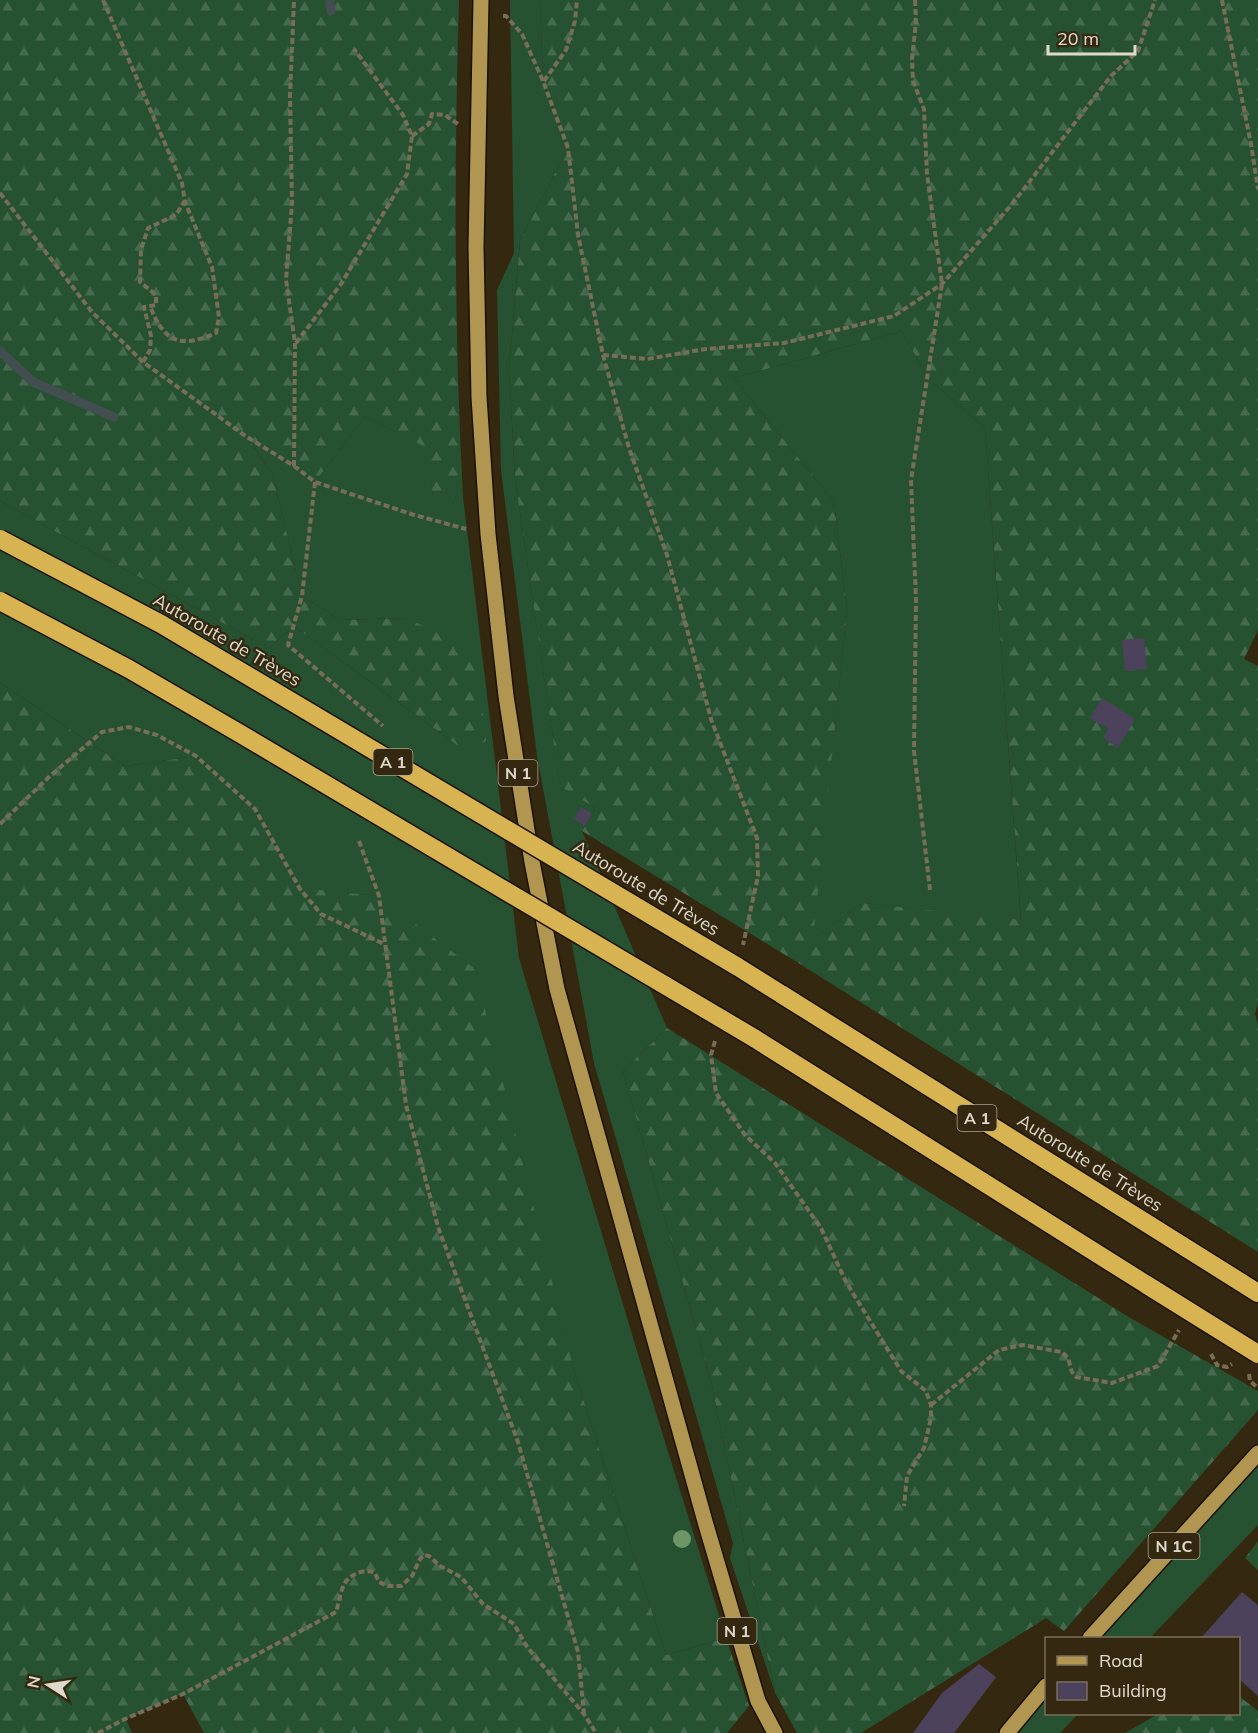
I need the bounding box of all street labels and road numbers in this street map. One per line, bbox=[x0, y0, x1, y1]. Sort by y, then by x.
street label: Autoroute de Trèves bbox=[149, 588, 305, 691]
road number: A 1 bbox=[374, 749, 412, 775]
road number: N 1 bbox=[498, 760, 538, 786]
street label: Autoroute de Trèves bbox=[569, 835, 724, 940]
road number: A 1 bbox=[958, 1105, 996, 1131]
street label: Autoroute de Trèves bbox=[1013, 1109, 1167, 1217]
road number: N 1C bbox=[1148, 1533, 1200, 1559]
road number: N 1 bbox=[718, 1618, 756, 1644]

